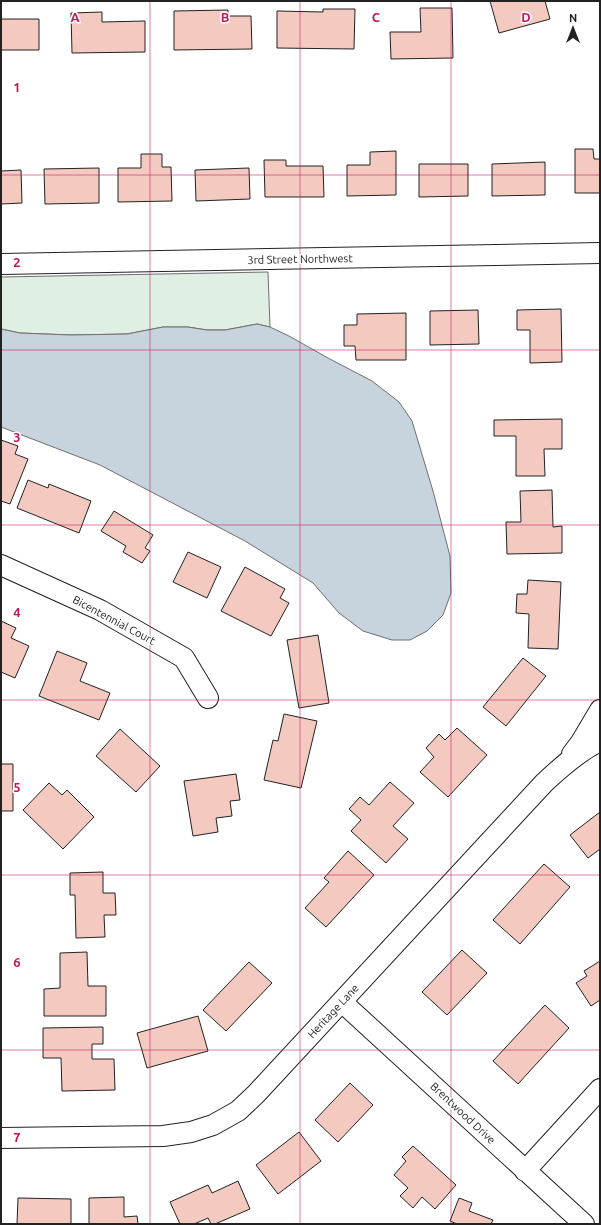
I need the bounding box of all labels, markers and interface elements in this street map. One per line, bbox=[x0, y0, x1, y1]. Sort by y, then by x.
north arrow bbox=[553, 8, 593, 48]
text: A bbox=[70, 10, 80, 24]
text: B bbox=[221, 10, 230, 24]
text: C bbox=[372, 10, 381, 24]
text: D bbox=[521, 10, 531, 24]
text: N bbox=[569, 12, 577, 24]
text: 1 bbox=[13, 80, 21, 94]
street label: 3rd Street Northwest bbox=[247, 252, 353, 266]
text: 2 bbox=[13, 255, 21, 269]
text: 3 bbox=[13, 430, 21, 444]
street label: Bicentennial Court bbox=[71, 593, 158, 647]
text: 4 bbox=[13, 605, 21, 619]
text: 5 bbox=[13, 780, 21, 794]
text: 6 bbox=[13, 955, 21, 969]
street label: Heritage Lane bbox=[305, 982, 361, 1040]
street label: Brentwood Drive bbox=[428, 1080, 498, 1146]
text: 7 bbox=[13, 1130, 21, 1144]

